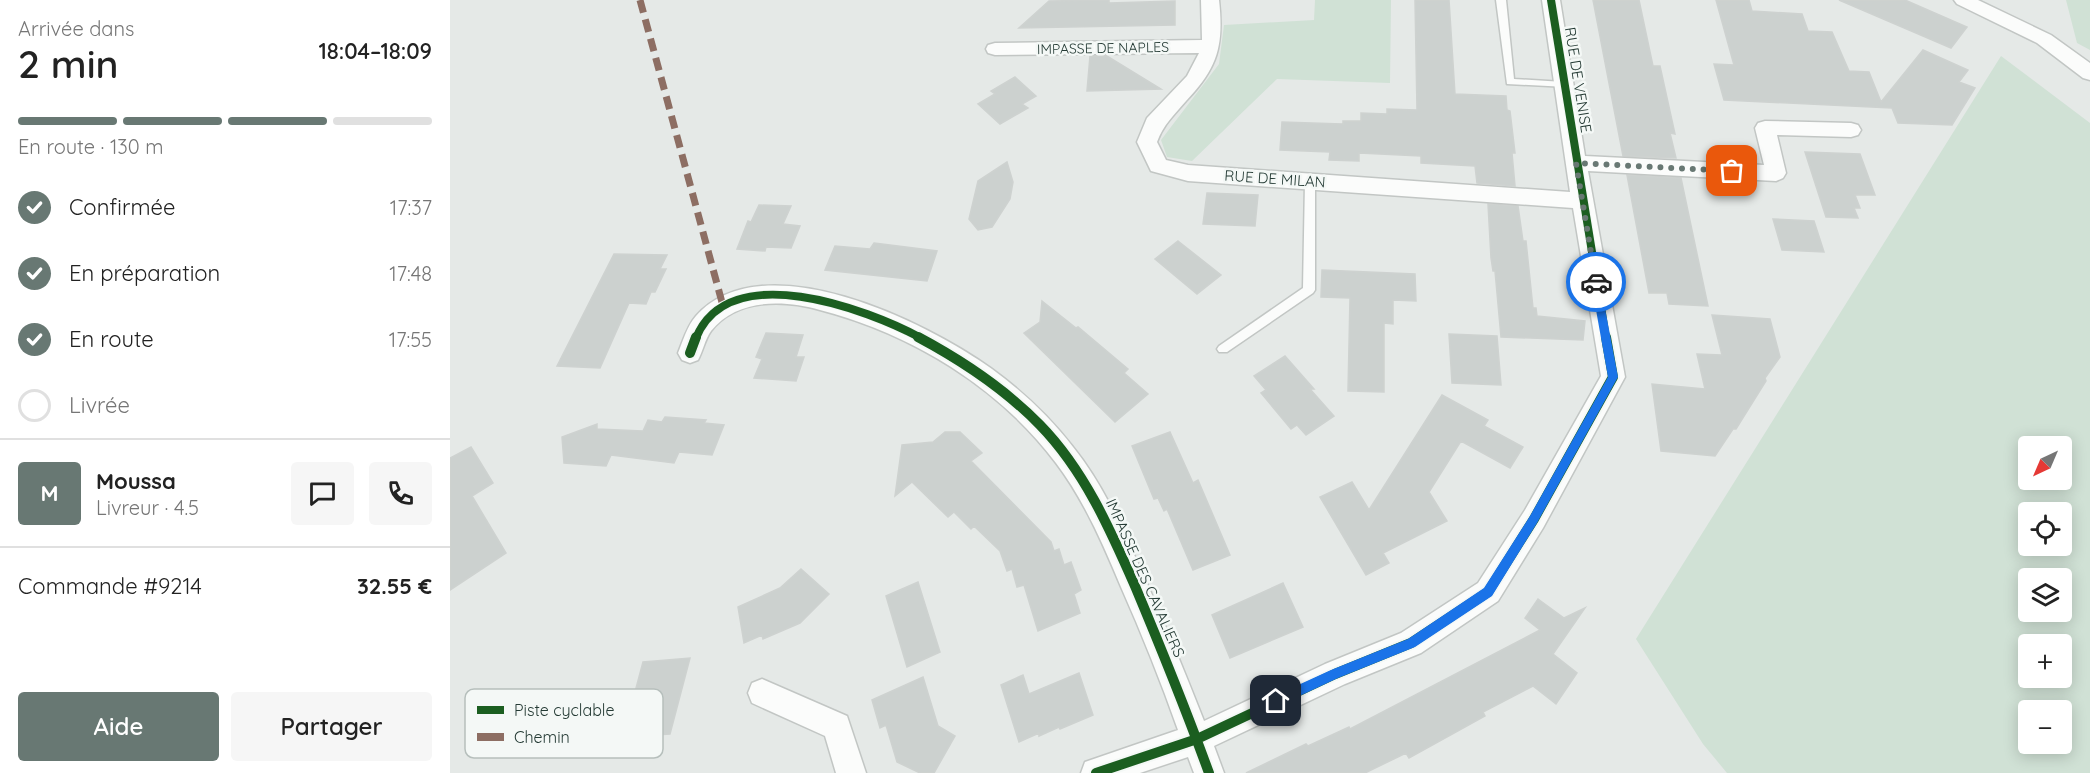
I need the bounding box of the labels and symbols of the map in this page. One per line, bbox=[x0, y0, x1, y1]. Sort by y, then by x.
street label: RUE DE VENISE bbox=[1561, 26, 1596, 134]
street label: IMPASSE DE NAPLES bbox=[1037, 38, 1169, 58]
pin bbox=[1706, 145, 1757, 196]
street label: RUE DE MILAN bbox=[1224, 165, 1326, 192]
courier bbox=[1566, 252, 1626, 312]
north arrow bbox=[2018, 436, 2072, 490]
street label: IMPASSE DES CAVALIERS bbox=[1102, 496, 1189, 660]
pin bbox=[1250, 675, 1301, 726]
legend bbox=[465, 689, 663, 758]
text: Piste cyclable bbox=[514, 700, 614, 720]
text: Chemin bbox=[514, 727, 570, 747]

